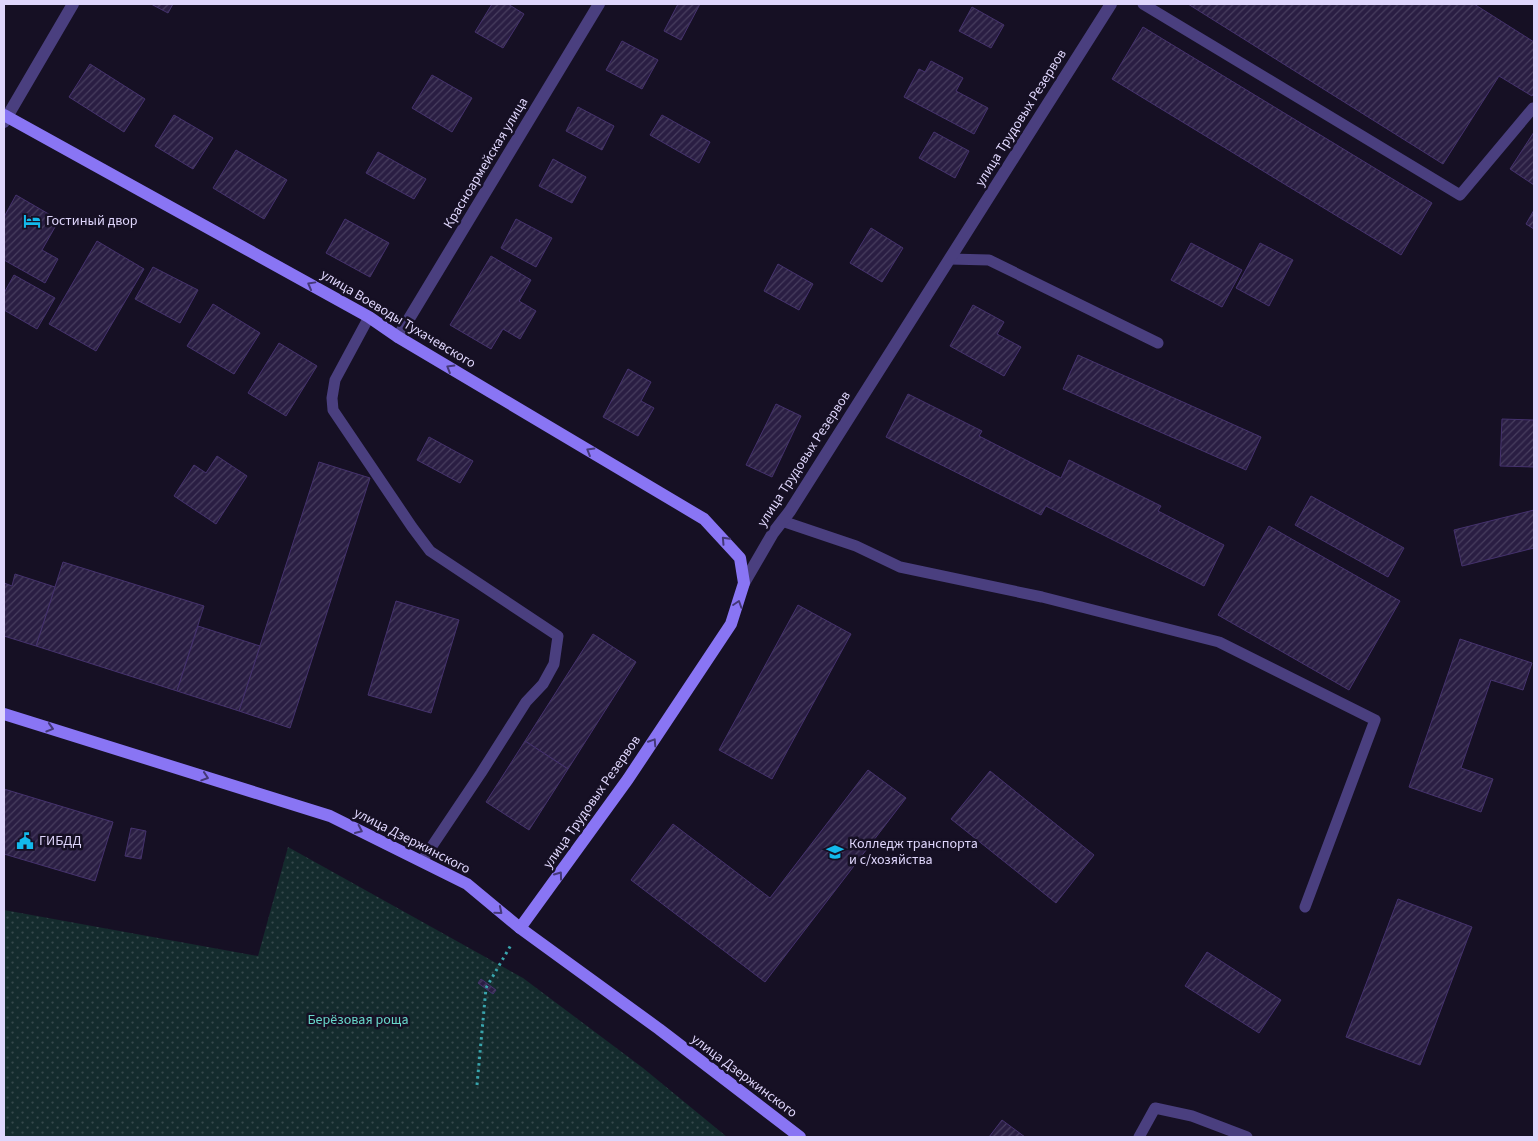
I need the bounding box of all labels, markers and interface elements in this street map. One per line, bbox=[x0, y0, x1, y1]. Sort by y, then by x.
street label: улица Трудовых Резервов bbox=[970, 45, 1072, 191]
street label: Красноармейская улица bbox=[439, 94, 533, 232]
hotel icon: Гостиный двор bbox=[22, 211, 42, 231]
place label: Гостиный двор bbox=[46, 211, 138, 231]
street label: улица Воеводы Тухачевского bbox=[317, 265, 479, 373]
one-way arrow bbox=[307, 281, 316, 291]
one-way arrow bbox=[447, 364, 456, 374]
street label: улица Трудовых Резервов bbox=[752, 387, 856, 531]
one-way arrow bbox=[586, 447, 595, 457]
one-way arrow bbox=[722, 537, 731, 546]
one-way arrow bbox=[732, 600, 742, 609]
one-way arrow bbox=[46, 722, 54, 732]
street label: улица Трудовых Резервов bbox=[538, 731, 646, 873]
one-way arrow bbox=[646, 738, 656, 747]
one-way arrow bbox=[201, 771, 209, 781]
street label: улица Дзержинского bbox=[350, 803, 474, 879]
one-way arrow bbox=[354, 824, 363, 834]
public building icon: ГИБДД bbox=[15, 831, 35, 851]
place label: ГИБДД bbox=[39, 831, 82, 851]
place label: Колледж транспорта и с/хозяйства bbox=[849, 834, 978, 870]
school or university icon: Колледж транспорта и с/хозяйства bbox=[825, 842, 845, 862]
one-way arrow bbox=[553, 871, 562, 881]
one-way arrow bbox=[493, 905, 502, 913]
park label: Берёзовая роща bbox=[307, 1010, 409, 1030]
street label: улица Дзержинского bbox=[687, 1029, 801, 1123]

